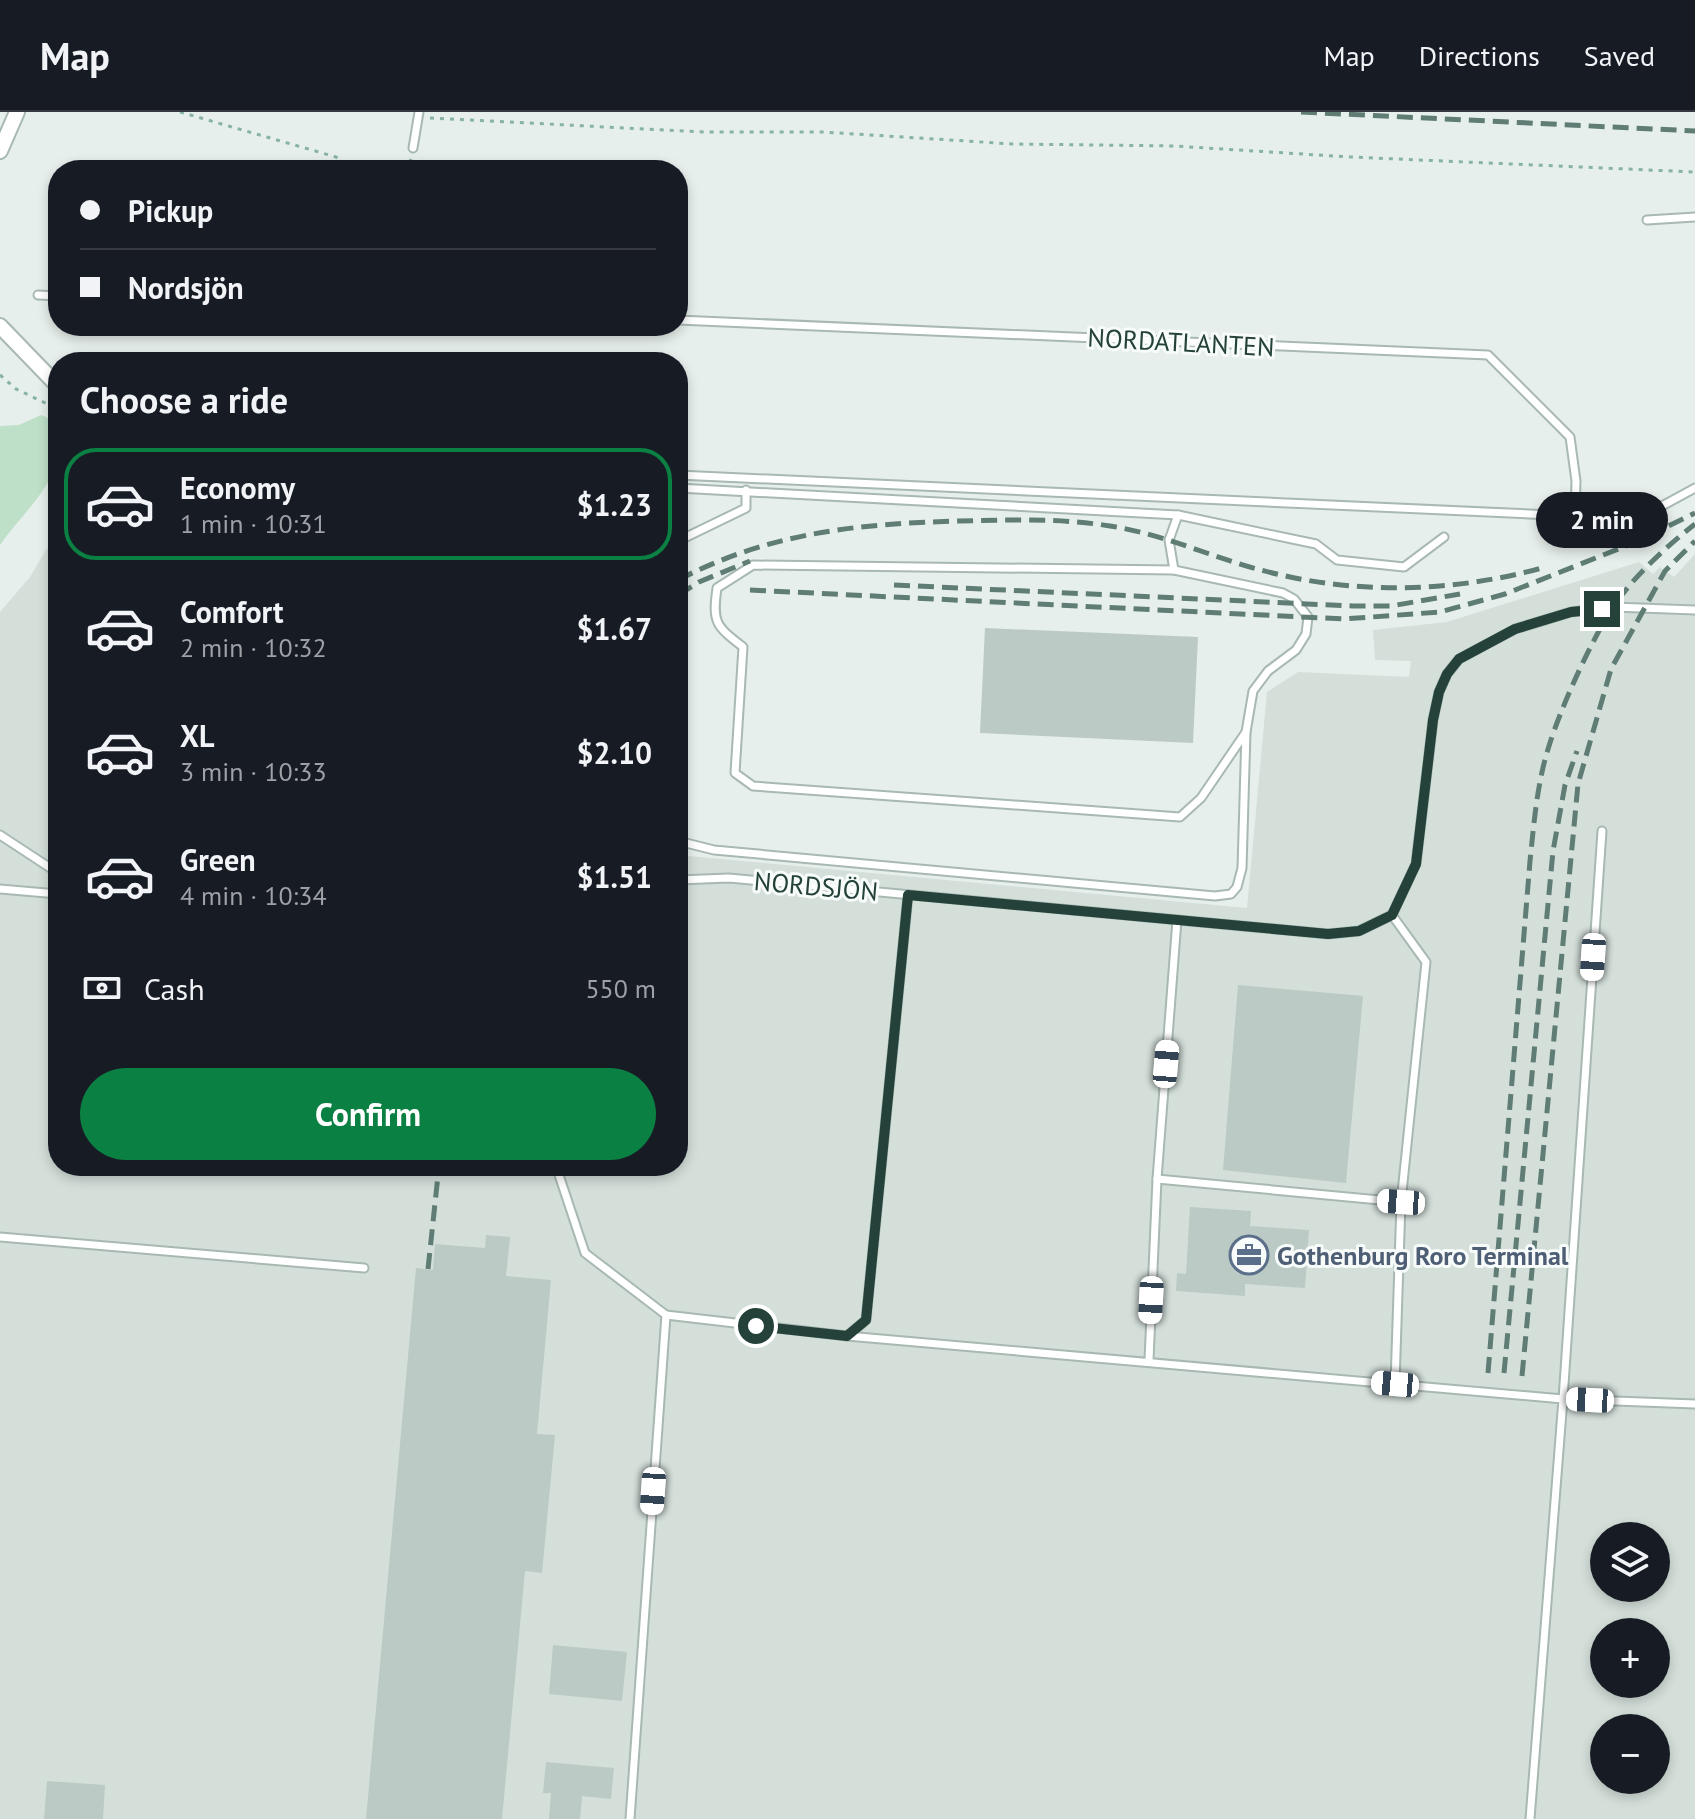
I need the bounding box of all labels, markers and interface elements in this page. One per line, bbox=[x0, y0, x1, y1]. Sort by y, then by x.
text: Map bbox=[40, 31, 110, 80]
text: Map bbox=[1324, 37, 1375, 74]
text: Directions bbox=[1419, 37, 1540, 74]
text: Saved bbox=[1584, 37, 1655, 74]
text: Pickup bbox=[128, 191, 213, 230]
text: Nordsjön bbox=[128, 268, 244, 307]
street label: NORDATLANTEN bbox=[1087, 321, 1275, 363]
text: Choose a ride bbox=[80, 376, 288, 423]
icon: car bbox=[84, 468, 156, 540]
text: Economy bbox=[180, 468, 295, 507]
text: $1.23 bbox=[577, 485, 652, 524]
callout: 2 min bbox=[1536, 493, 1668, 549]
text: 2 min bbox=[1570, 503, 1634, 536]
text: 1 min · 10:31 bbox=[180, 507, 327, 540]
route end bbox=[1584, 591, 1620, 627]
icon: car bbox=[84, 592, 156, 664]
text: Comfort bbox=[180, 592, 283, 631]
text: $1.67 bbox=[577, 609, 652, 648]
text: 2 min · 10:32 bbox=[180, 631, 327, 664]
icon: car bbox=[84, 716, 156, 788]
text: XL bbox=[180, 716, 214, 755]
text: $2.10 bbox=[577, 733, 652, 772]
text: 3 min · 10:33 bbox=[180, 755, 327, 788]
icon: car bbox=[84, 840, 156, 912]
text: Green bbox=[180, 840, 255, 879]
text: $1.51 bbox=[577, 857, 652, 896]
street label: NORDSJÖN bbox=[753, 864, 879, 908]
text: 4 min · 10:34 bbox=[180, 879, 327, 912]
car bbox=[1579, 932, 1607, 982]
icon: cash bbox=[80, 966, 124, 1010]
text: Cash bbox=[144, 969, 205, 1008]
text: 550 m bbox=[585, 972, 656, 1005]
car bbox=[1152, 1039, 1180, 1089]
button: Confirm bbox=[80, 1068, 656, 1160]
car bbox=[1376, 1188, 1426, 1216]
office icon: Gothenburg Roro Terminal bbox=[1228, 1234, 1270, 1276]
place label: Gothenburg Roro Terminal bbox=[1277, 1239, 1569, 1272]
car bbox=[1138, 1275, 1164, 1325]
route start bbox=[738, 1308, 774, 1344]
car bbox=[1370, 1370, 1420, 1398]
car bbox=[1565, 1387, 1615, 1413]
car bbox=[639, 1466, 667, 1516]
map controls bbox=[1590, 1522, 1670, 1794]
button: layers bbox=[1590, 1522, 1670, 1602]
button: + bbox=[1590, 1618, 1670, 1698]
button: − bbox=[1590, 1714, 1670, 1794]

